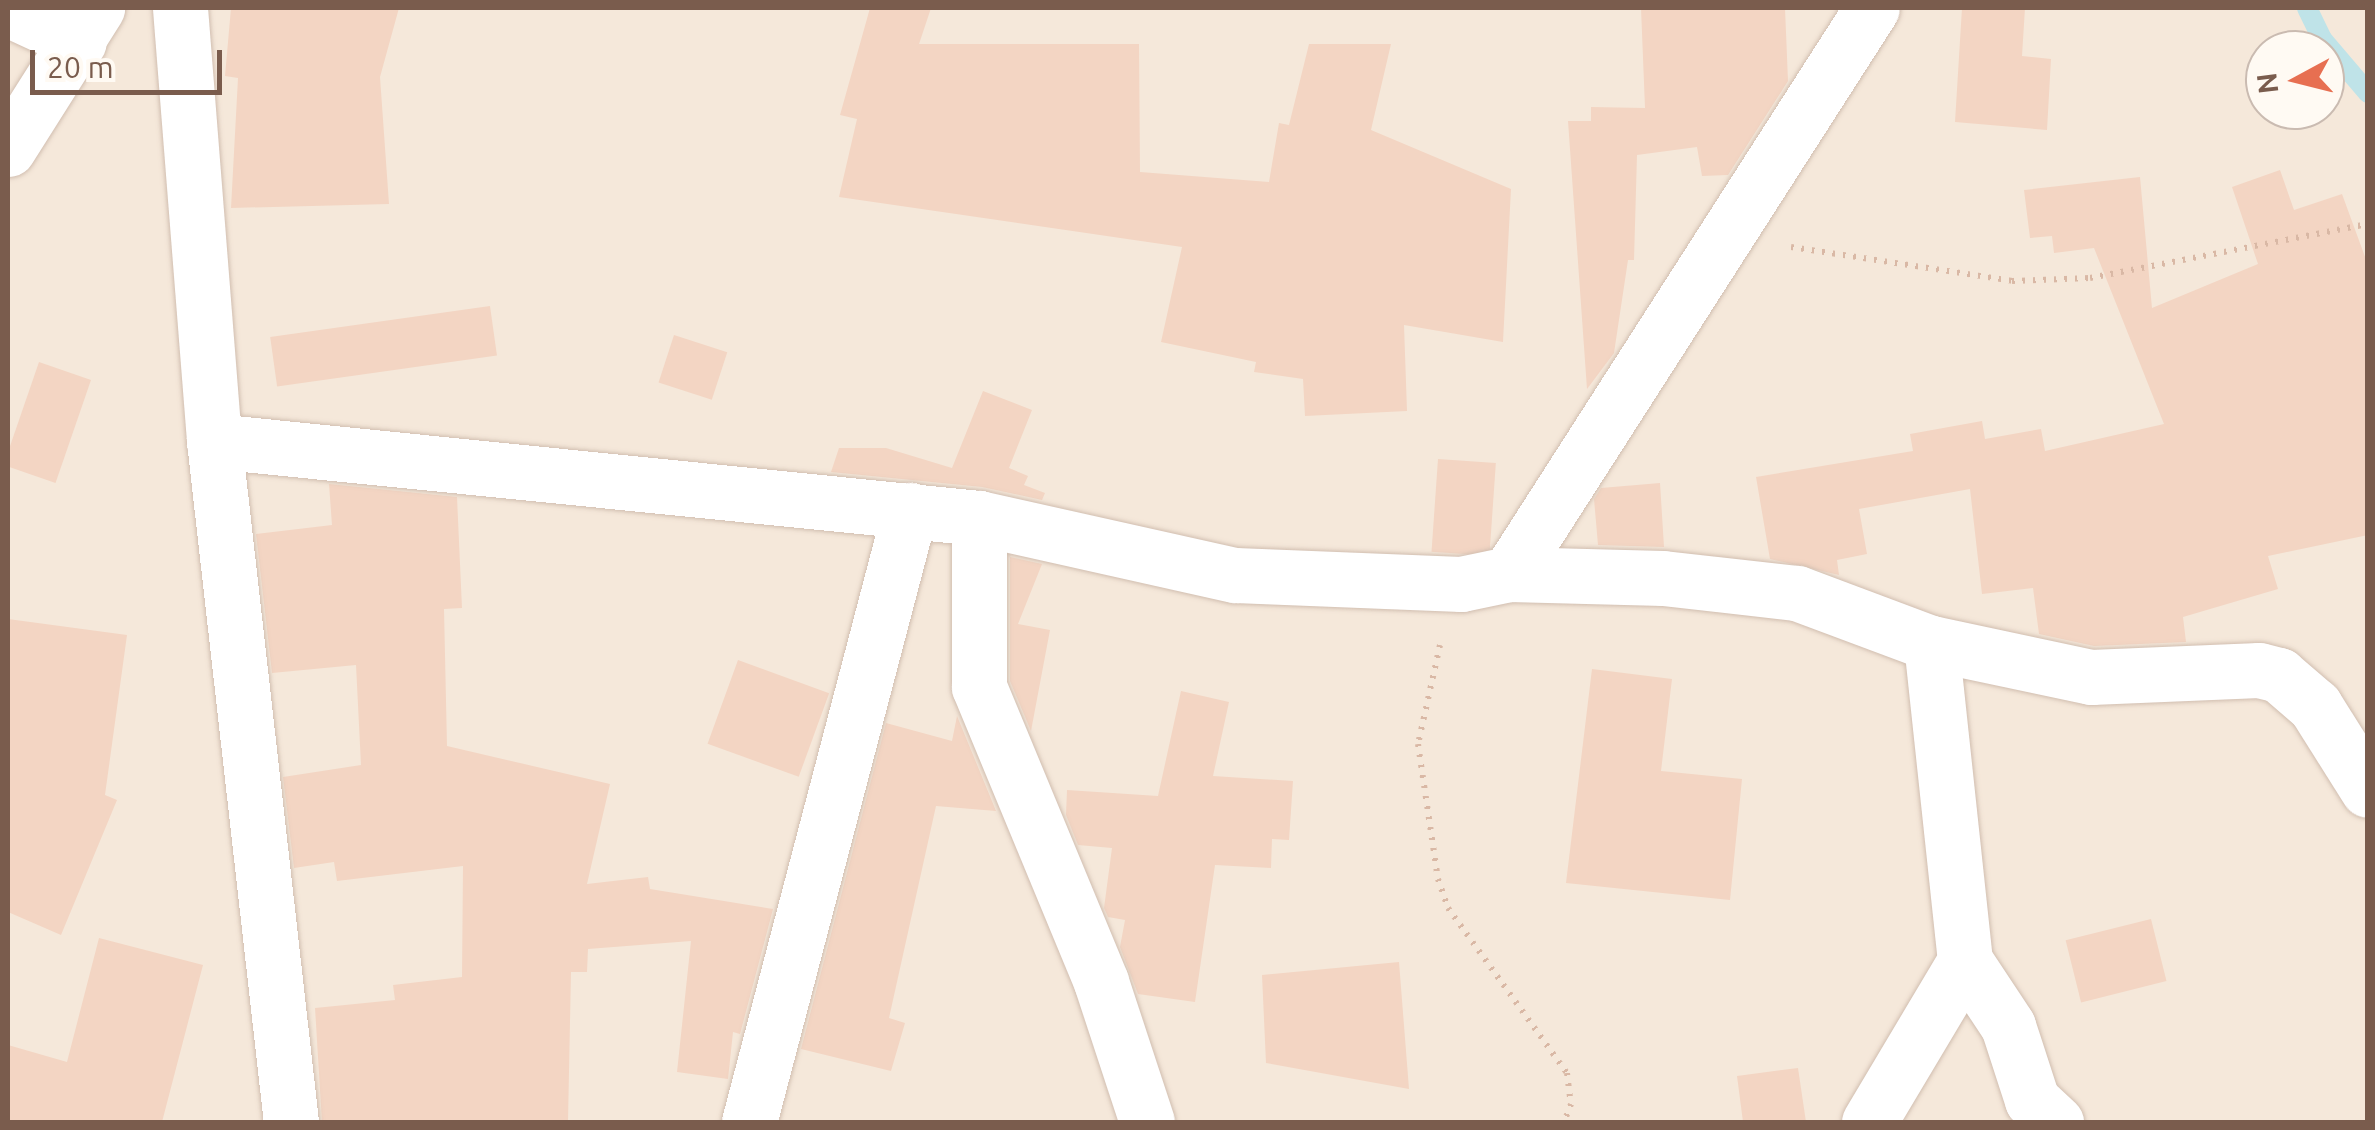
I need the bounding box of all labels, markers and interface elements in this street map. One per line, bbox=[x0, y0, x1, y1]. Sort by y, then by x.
scale bar bbox=[35, 30, 228, 92]
north arrow bbox=[2245, 30, 2345, 130]
text: 20 m bbox=[47, 50, 114, 84]
text: N bbox=[2250, 71, 2283, 96]

